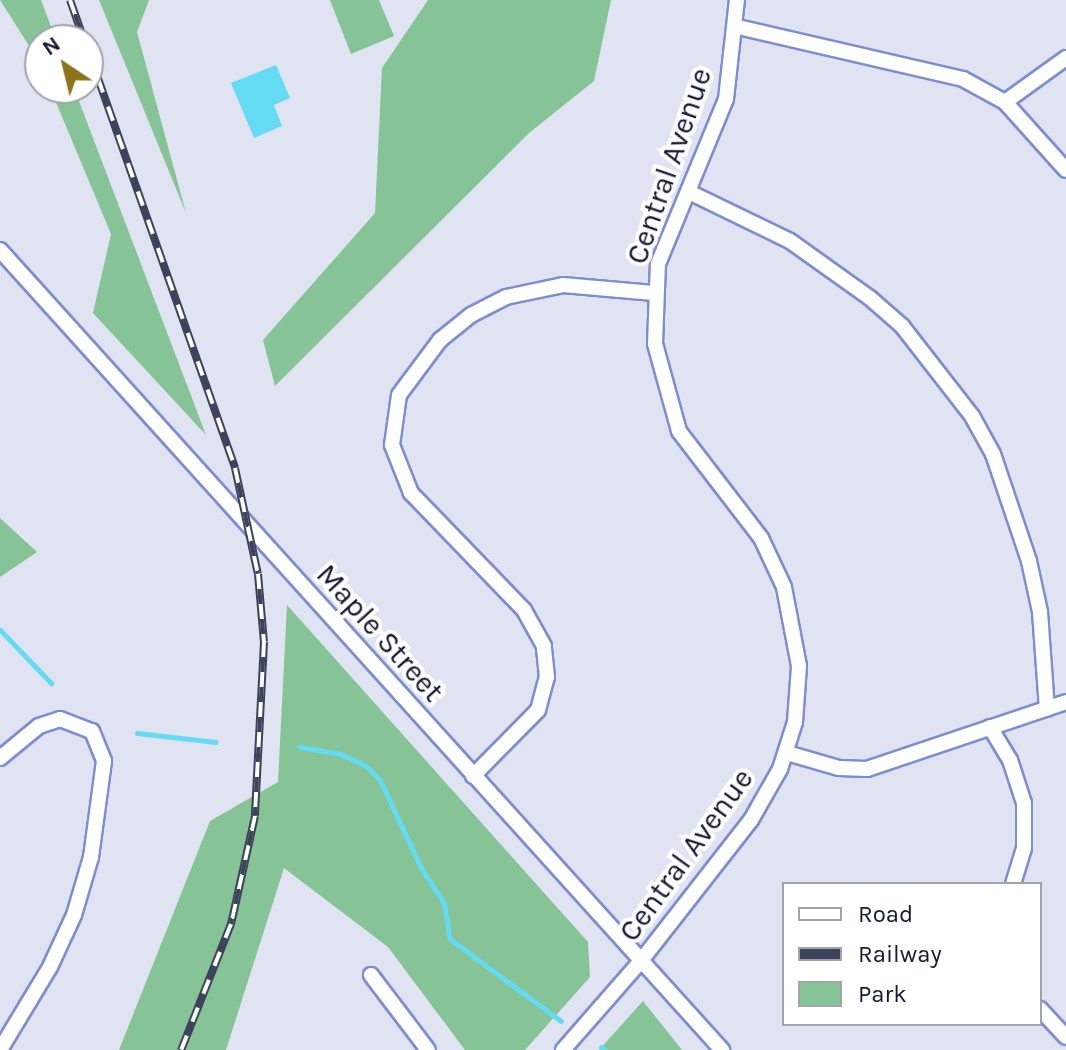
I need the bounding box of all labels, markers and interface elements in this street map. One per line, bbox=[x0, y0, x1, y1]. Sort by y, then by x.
north arrow bbox=[24, 24, 104, 104]
text: N bbox=[37, 31, 65, 61]
street label: Central Avenue bbox=[619, 63, 719, 269]
street label: Maple Street bbox=[309, 557, 451, 709]
street label: Central Avenue bbox=[611, 762, 761, 948]
legend bbox=[782, 882, 1042, 1026]
text: Road bbox=[858, 900, 913, 928]
text: Railway bbox=[858, 940, 942, 968]
text: Park bbox=[858, 980, 907, 1008]

